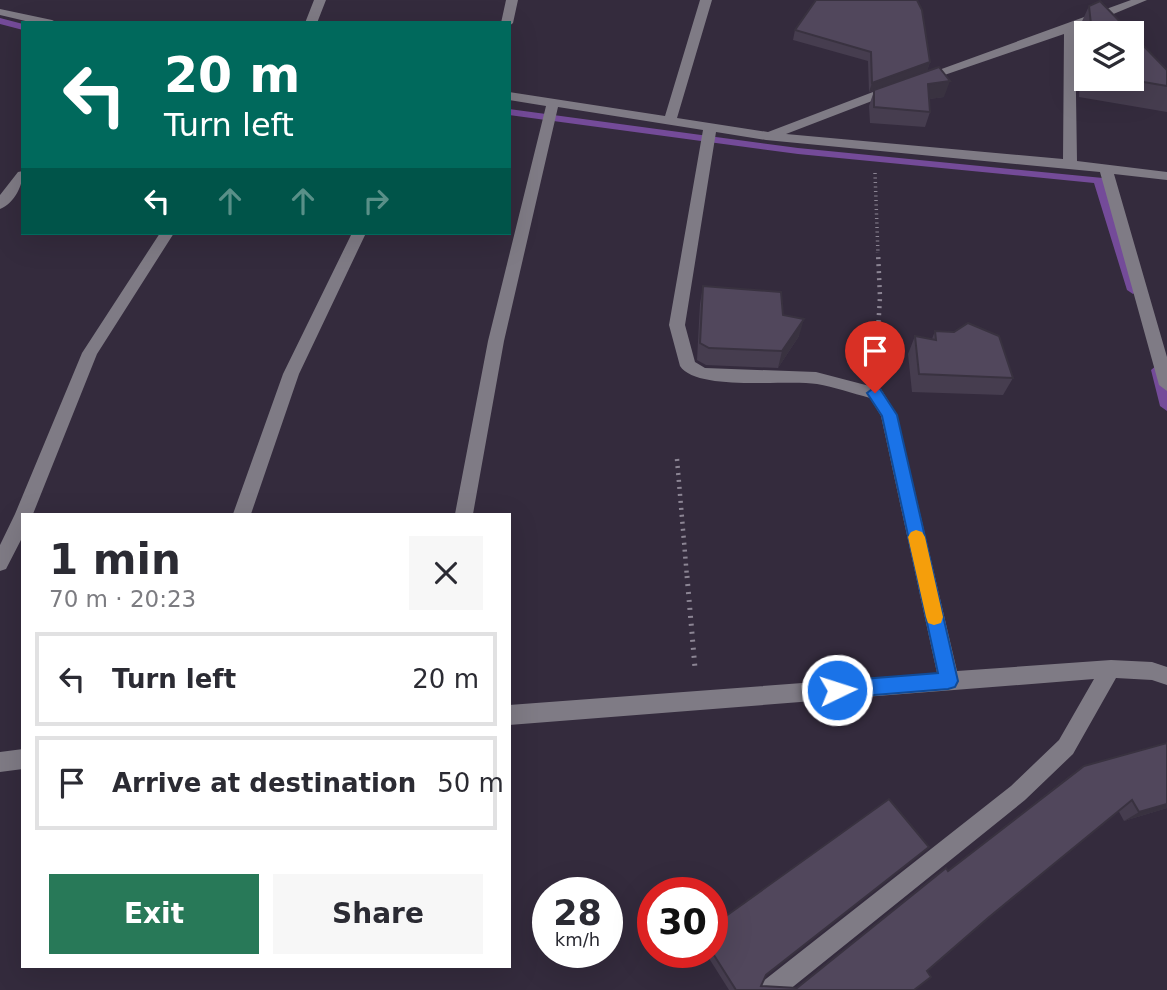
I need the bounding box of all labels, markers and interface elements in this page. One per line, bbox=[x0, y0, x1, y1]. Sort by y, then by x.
map controls bbox=[1074, 21, 1144, 91]
button: layers bbox=[1074, 21, 1144, 91]
text: 20 m bbox=[164, 47, 300, 104]
icon: left bbox=[49, 49, 140, 140]
text: Turn left bbox=[164, 106, 294, 144]
icon: left bbox=[138, 182, 176, 220]
icon: ahead bbox=[211, 182, 249, 220]
icon: ahead bbox=[284, 182, 322, 220]
icon: right bbox=[357, 182, 395, 220]
pin bbox=[845, 321, 905, 393]
icon: arrive bbox=[856, 332, 894, 370]
text: 1 min bbox=[49, 535, 181, 584]
button: close bbox=[409, 536, 483, 610]
text: 70 m · 20:23 bbox=[49, 586, 196, 612]
position arrow bbox=[800, 653, 874, 727]
icon: left bbox=[53, 660, 91, 698]
text: Turn left bbox=[112, 664, 236, 694]
text: 20 m bbox=[412, 664, 479, 694]
icon: arrive bbox=[53, 764, 91, 802]
text: Arrive at destination bbox=[112, 768, 416, 798]
text: 50 m bbox=[437, 768, 504, 798]
button: Exit bbox=[49, 874, 259, 954]
button: Share bbox=[273, 874, 483, 954]
speed limit sign: 30 bbox=[637, 877, 728, 968]
text: 28 bbox=[553, 893, 602, 933]
text: km/h bbox=[555, 929, 600, 950]

